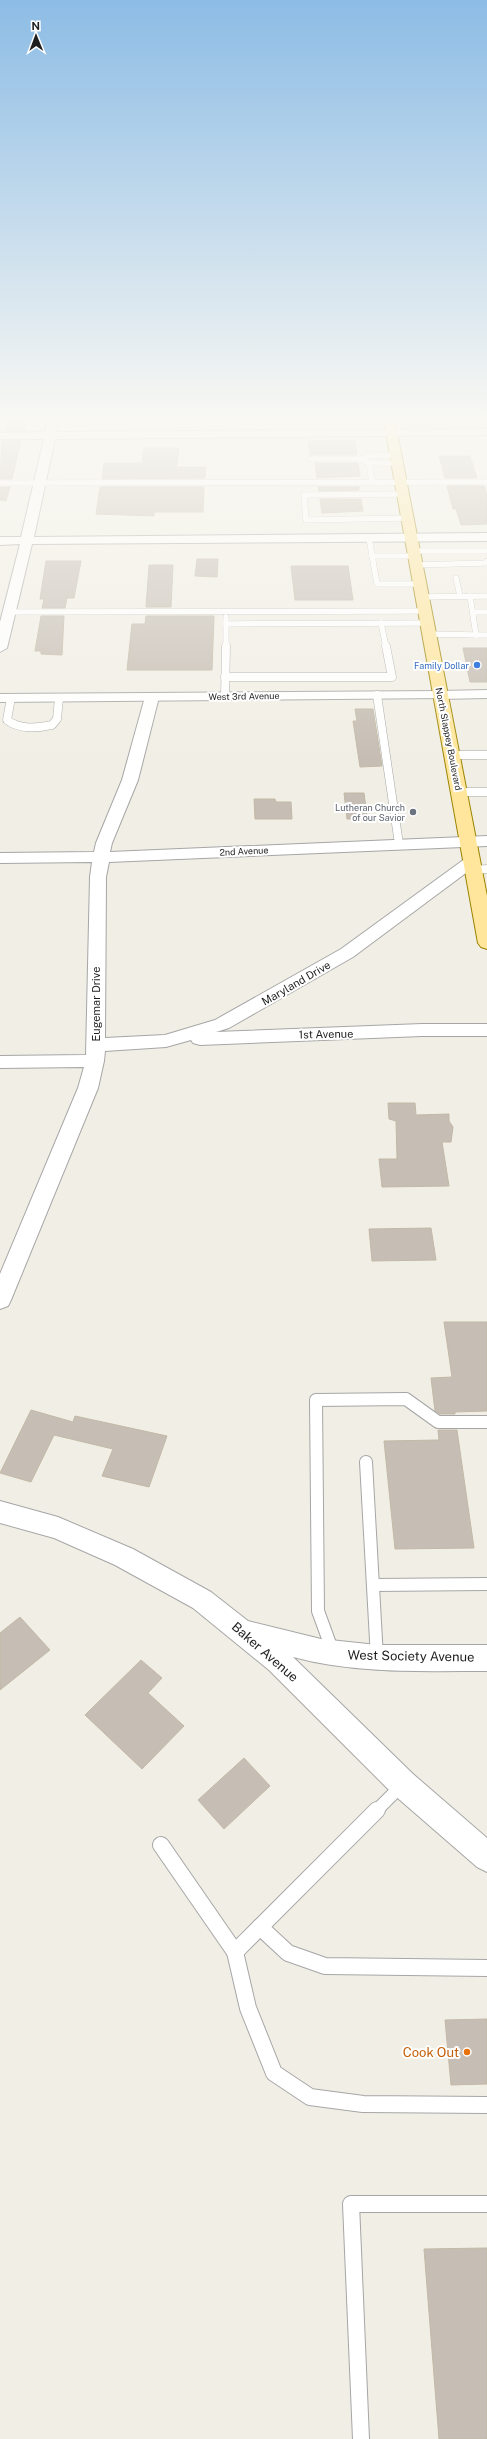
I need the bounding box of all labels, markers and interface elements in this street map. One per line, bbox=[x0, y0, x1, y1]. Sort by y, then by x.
north arrow bbox=[16, 16, 56, 56]
text: N bbox=[31, 20, 40, 32]
place label: Family Dollar bbox=[414, 660, 469, 671]
marker: Family Dollar bbox=[472, 660, 482, 670]
street label: North Slappey Boulevard bbox=[434, 687, 464, 791]
street label: West 3rd Avenue bbox=[208, 690, 280, 702]
place label: Lutheran Church of our Savior bbox=[335, 802, 405, 823]
marker: Lutheran Church of our Savior bbox=[408, 807, 418, 817]
street label: 2nd Avenue bbox=[219, 844, 269, 858]
street label: Maryland Drive bbox=[259, 958, 333, 1008]
street label: Eugemar Drive bbox=[90, 967, 102, 1041]
street label: 1st Avenue bbox=[299, 1028, 353, 1040]
street label: Baker Avenue bbox=[229, 1619, 301, 1685]
street label: West Society Avenue bbox=[347, 1647, 475, 1665]
place label: Cook Out bbox=[403, 2045, 459, 2060]
marker: Cook Out bbox=[462, 2047, 472, 2057]

